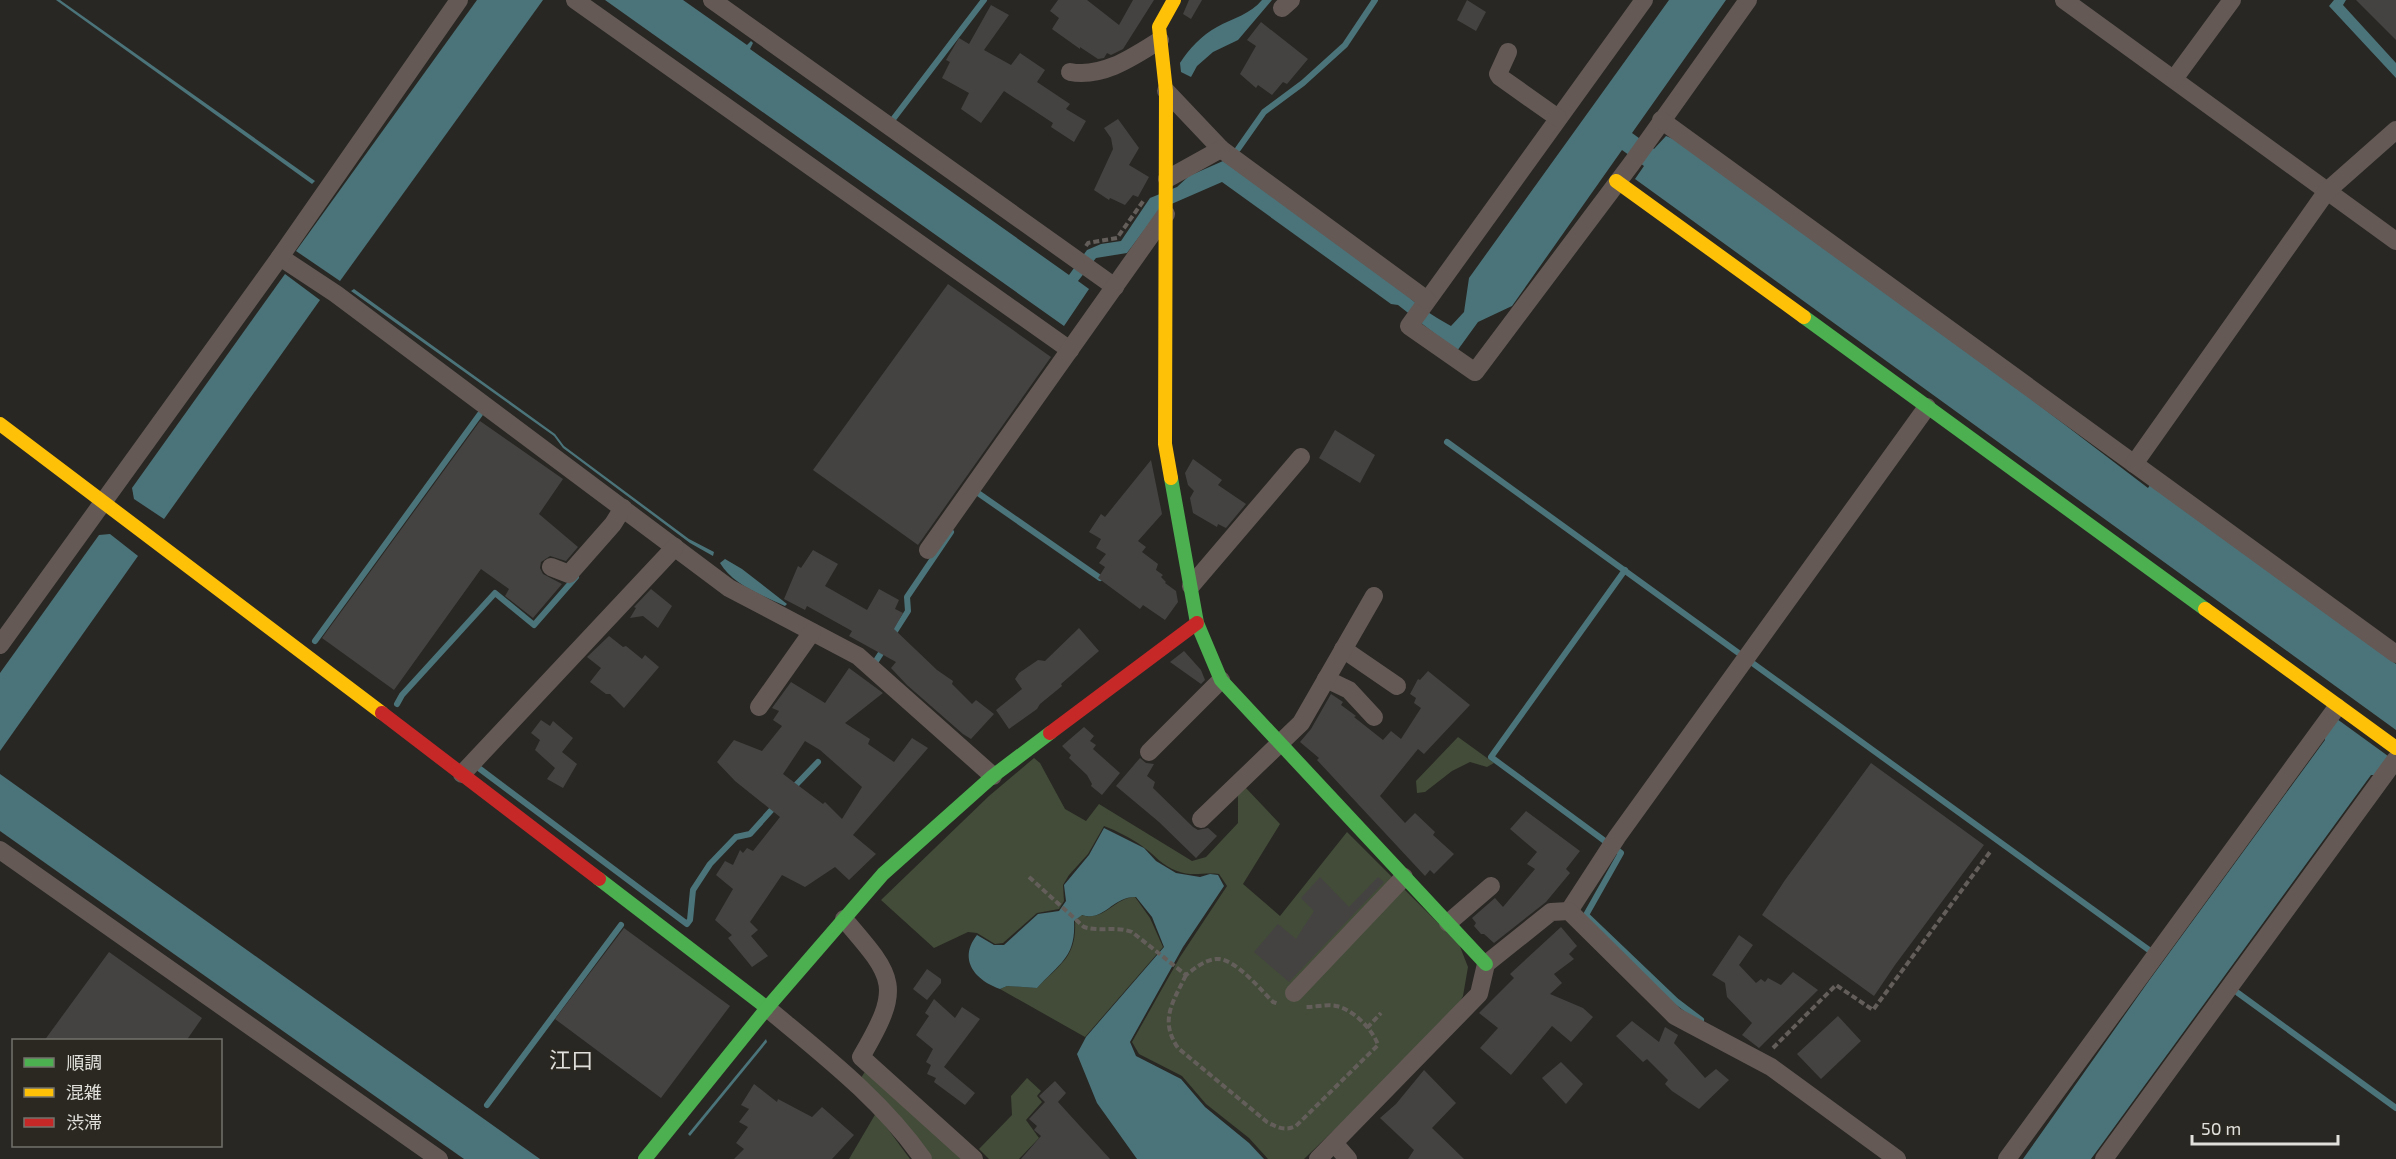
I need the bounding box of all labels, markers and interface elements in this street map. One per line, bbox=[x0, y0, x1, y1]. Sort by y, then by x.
legend bbox=[12, 1039, 222, 1147]
district label: 江口 bbox=[549, 1046, 593, 1072]
text: 順調 bbox=[66, 1051, 102, 1073]
text: 混雑 bbox=[66, 1081, 102, 1103]
scale bar bbox=[2192, 1108, 2338, 1146]
text: 渋滞 bbox=[66, 1111, 102, 1133]
text: 50 m bbox=[2201, 1117, 2241, 1139]

